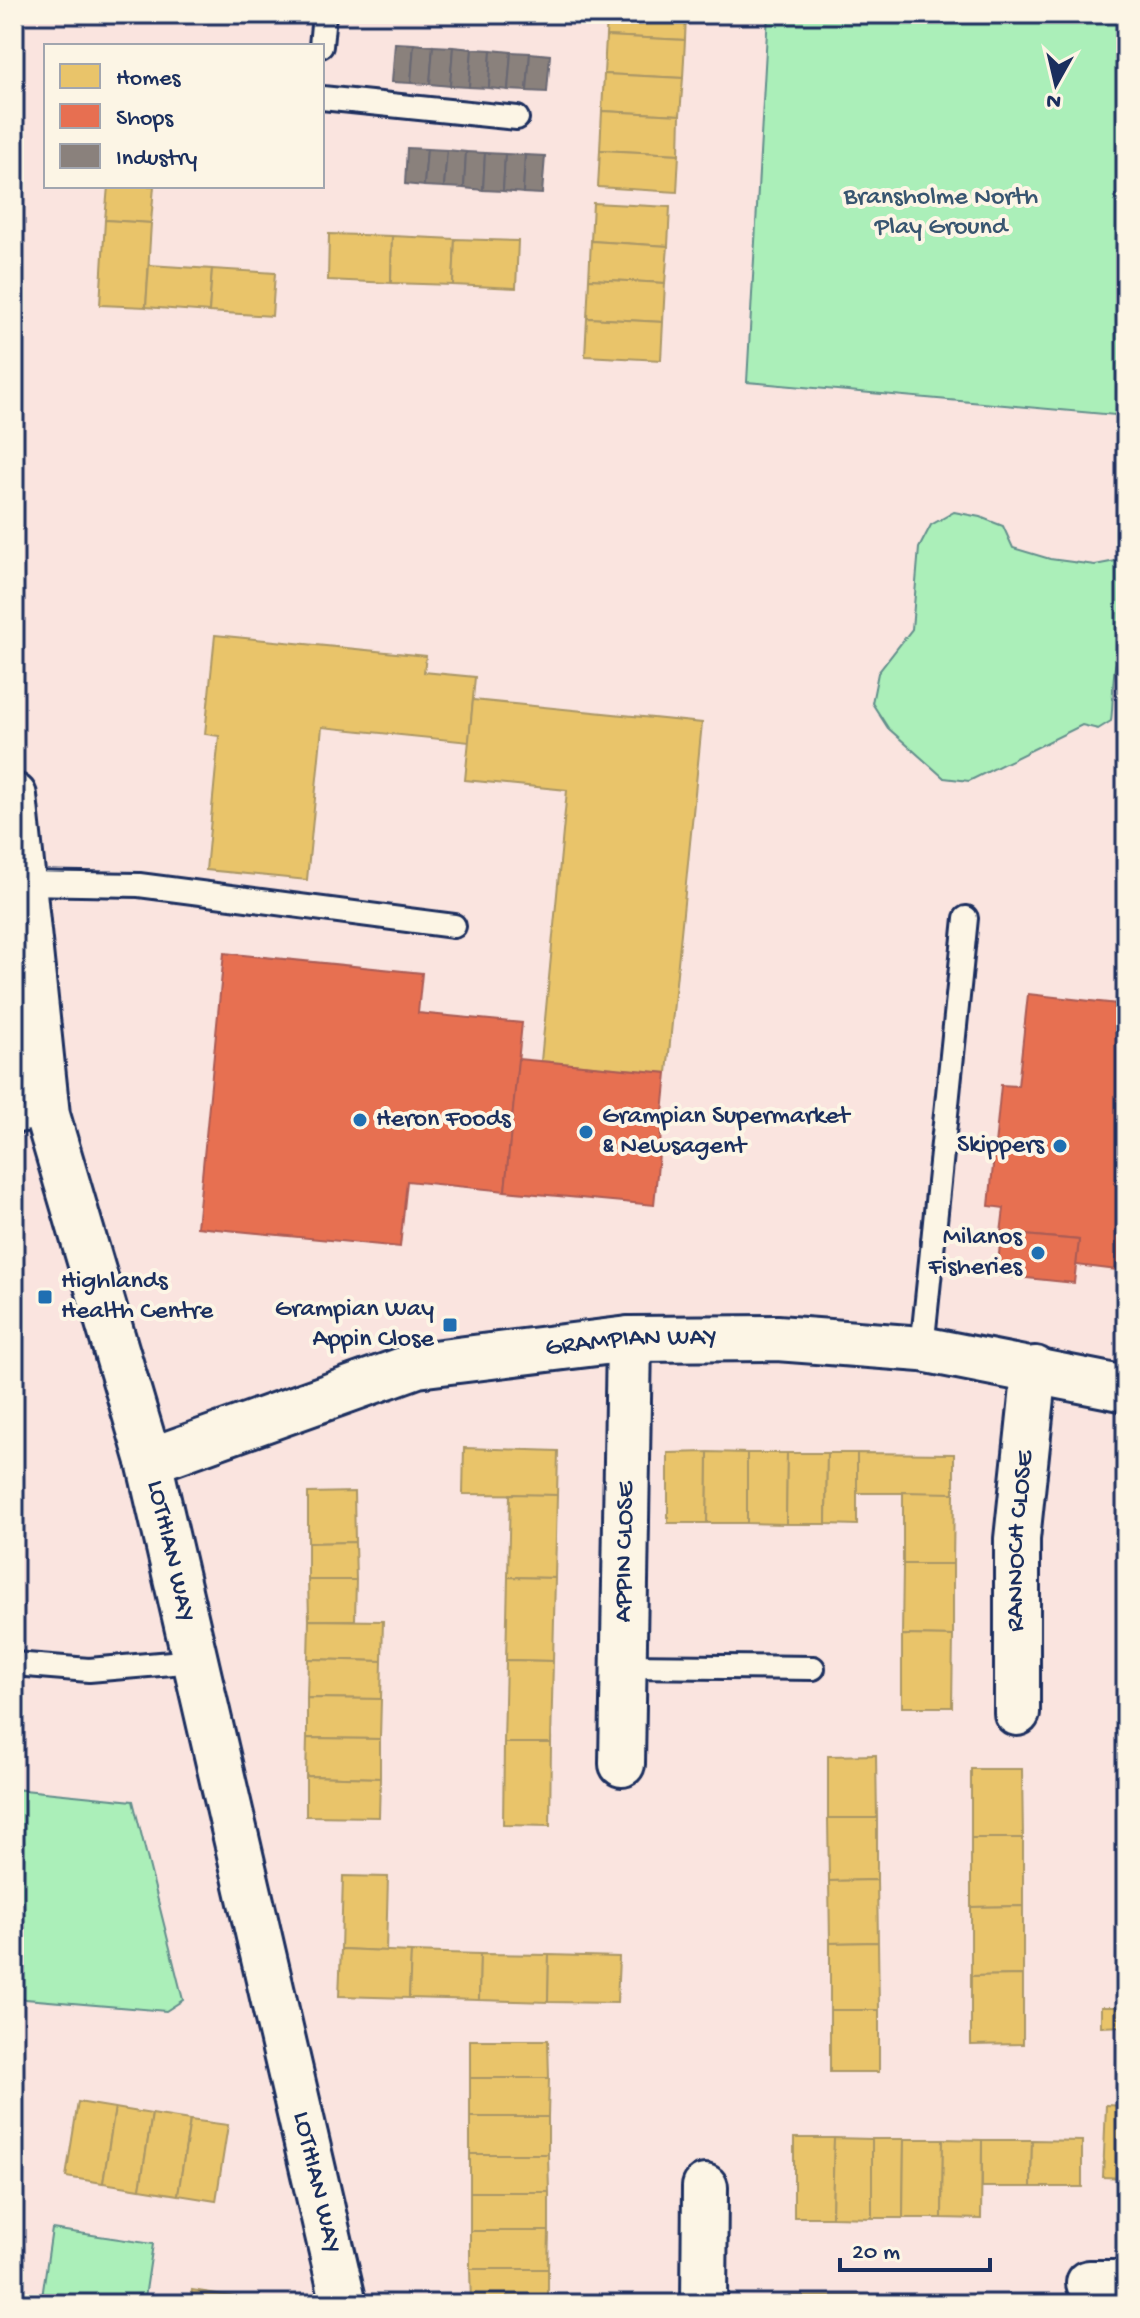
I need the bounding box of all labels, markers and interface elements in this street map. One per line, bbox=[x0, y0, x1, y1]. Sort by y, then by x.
legend bbox=[44, 44, 324, 188]
north arrow bbox=[1016, 44, 1096, 124]
text: Homes bbox=[116, 65, 182, 94]
text: N bbox=[1045, 86, 1063, 114]
text: Shops bbox=[116, 105, 174, 134]
text: Industry bbox=[116, 145, 198, 174]
park label: Bransholme North Play Ground bbox=[843, 183, 1038, 244]
place label: Grampian Supermarket & Newsagent bbox=[602, 1102, 852, 1163]
place label: Heron Foods bbox=[376, 1105, 512, 1136]
marker: Heron Foods bbox=[351, 1111, 369, 1129]
marker: Grampian Supermarket & Newsagent bbox=[577, 1123, 595, 1141]
place label: Skippers bbox=[957, 1131, 1045, 1162]
marker: Skippers bbox=[1051, 1137, 1069, 1155]
place label: Milanos Fisheries bbox=[927, 1223, 1023, 1284]
marker: Milanos Fisheries bbox=[1029, 1244, 1047, 1262]
place label: Highlands Health Centre bbox=[61, 1267, 214, 1328]
marker: Highlands Health Centre bbox=[36, 1288, 54, 1306]
place label: Grampian Way Appin Close bbox=[275, 1295, 435, 1356]
marker: Grampian Way Appin Close bbox=[441, 1316, 459, 1334]
street label: GRAMPIAN WAY bbox=[543, 1323, 717, 1365]
street label: RANNOCH CLOSE bbox=[1002, 1448, 1042, 1632]
street label: LOTHIAN WAY bbox=[139, 1477, 201, 1625]
street label: APPIN CLOSE bbox=[609, 1480, 642, 1623]
street label: LOTHIAN WAY bbox=[285, 2109, 347, 2256]
scale bar bbox=[840, 2222, 990, 2272]
text: 20 m bbox=[852, 2239, 900, 2268]

